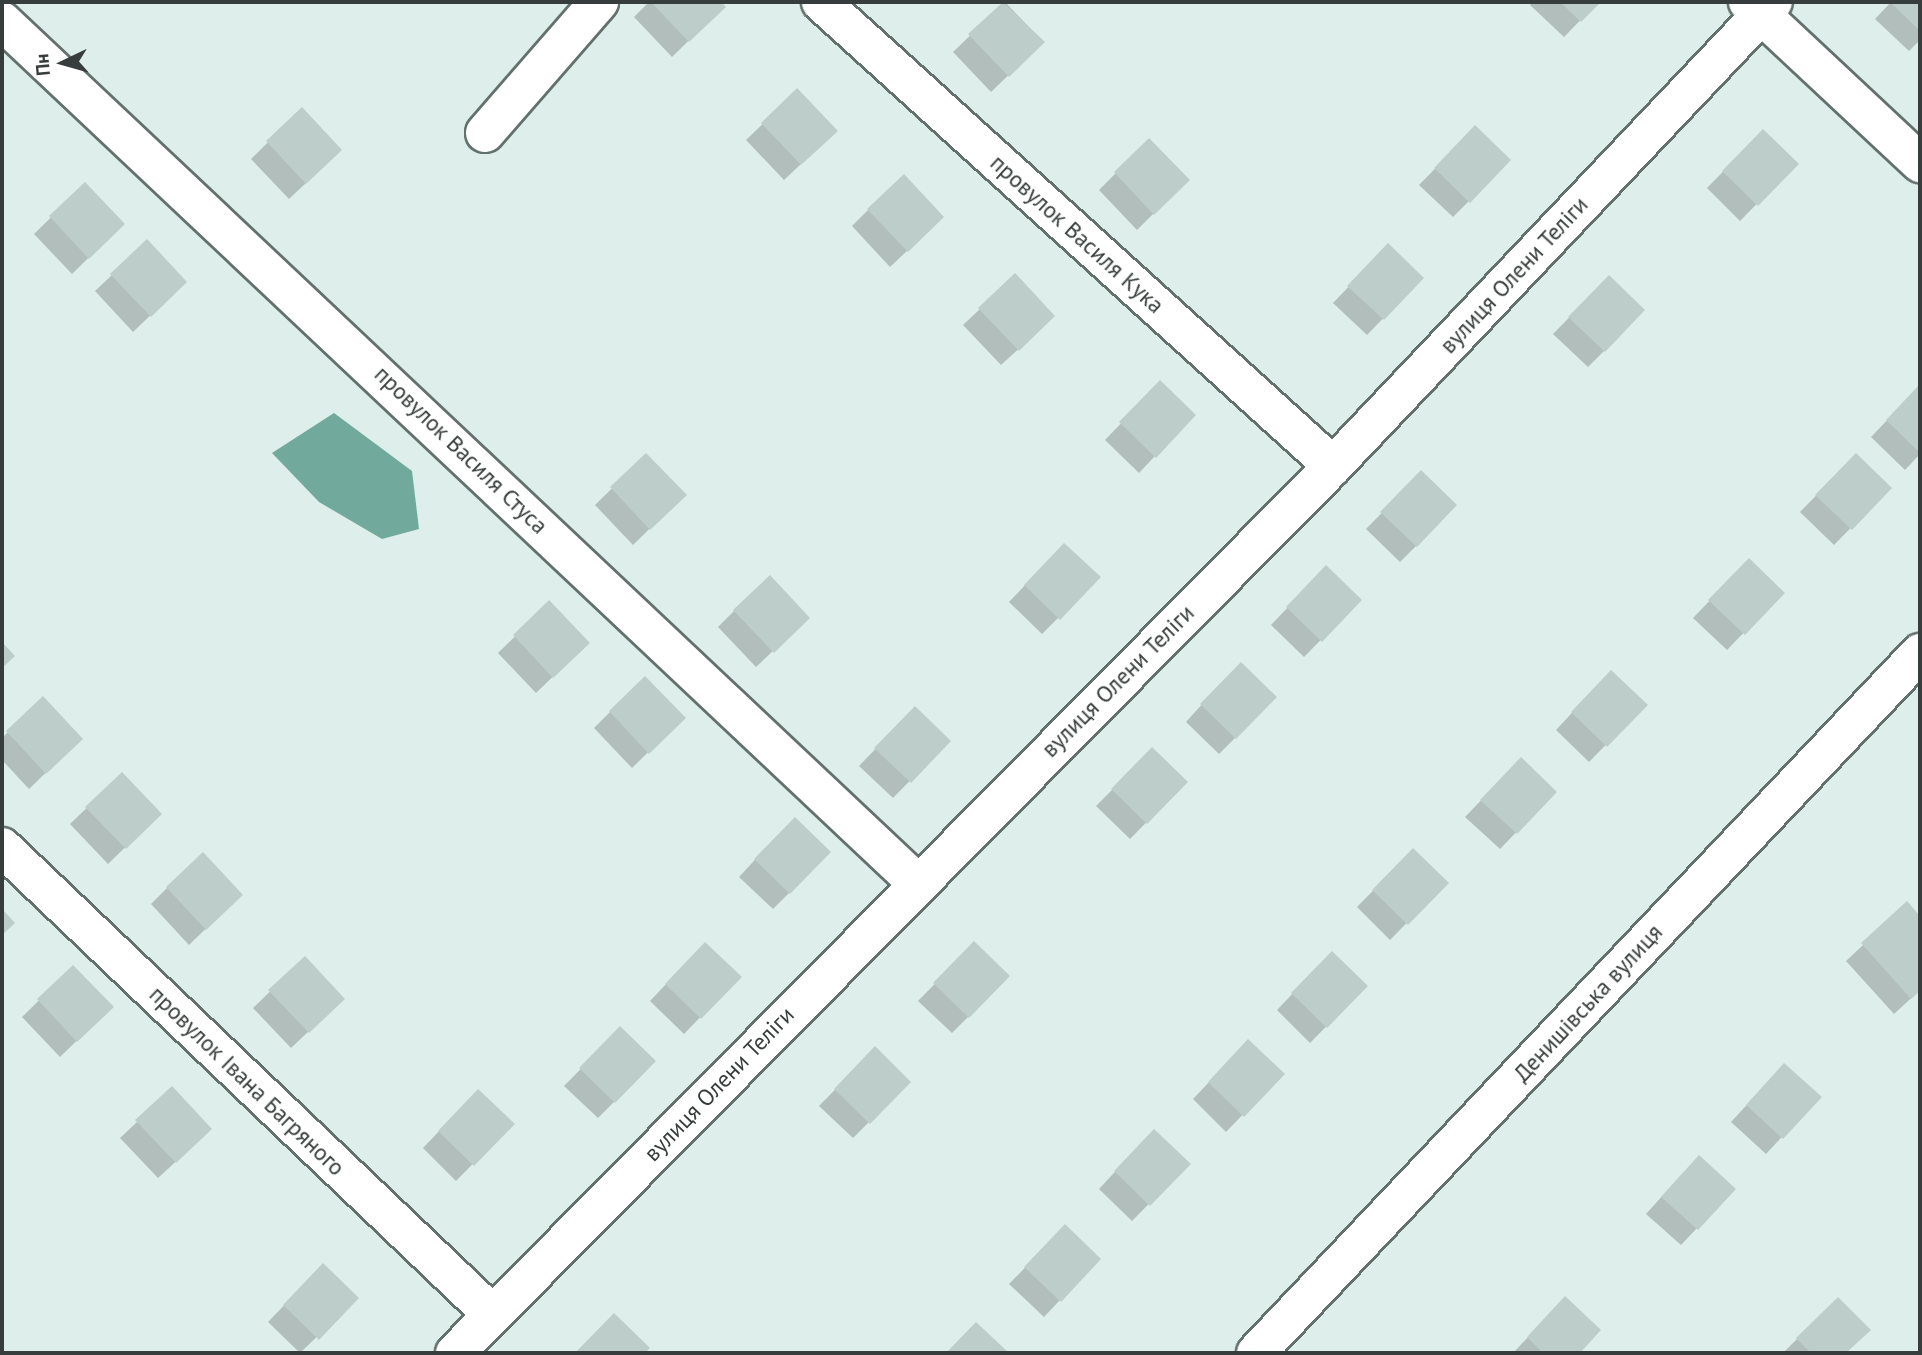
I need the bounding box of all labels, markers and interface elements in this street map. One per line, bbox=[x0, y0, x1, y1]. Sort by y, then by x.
north arrow bbox=[28, 28, 98, 98]
text: Пн bbox=[29, 53, 55, 77]
street label: провулок Василя Кука bbox=[985, 149, 1169, 319]
street label: вулиця Олени Теліги bbox=[1434, 191, 1594, 359]
street label: провулок Василя Стуса bbox=[369, 360, 553, 540]
street label: вулиця Олени Теліги bbox=[1036, 599, 1200, 763]
street label: Денишівська вулиця bbox=[1508, 919, 1668, 1087]
street label: провулок Івана Багряного bbox=[144, 981, 350, 1181]
street label: вулиця Олени Теліги bbox=[638, 1001, 800, 1167]

